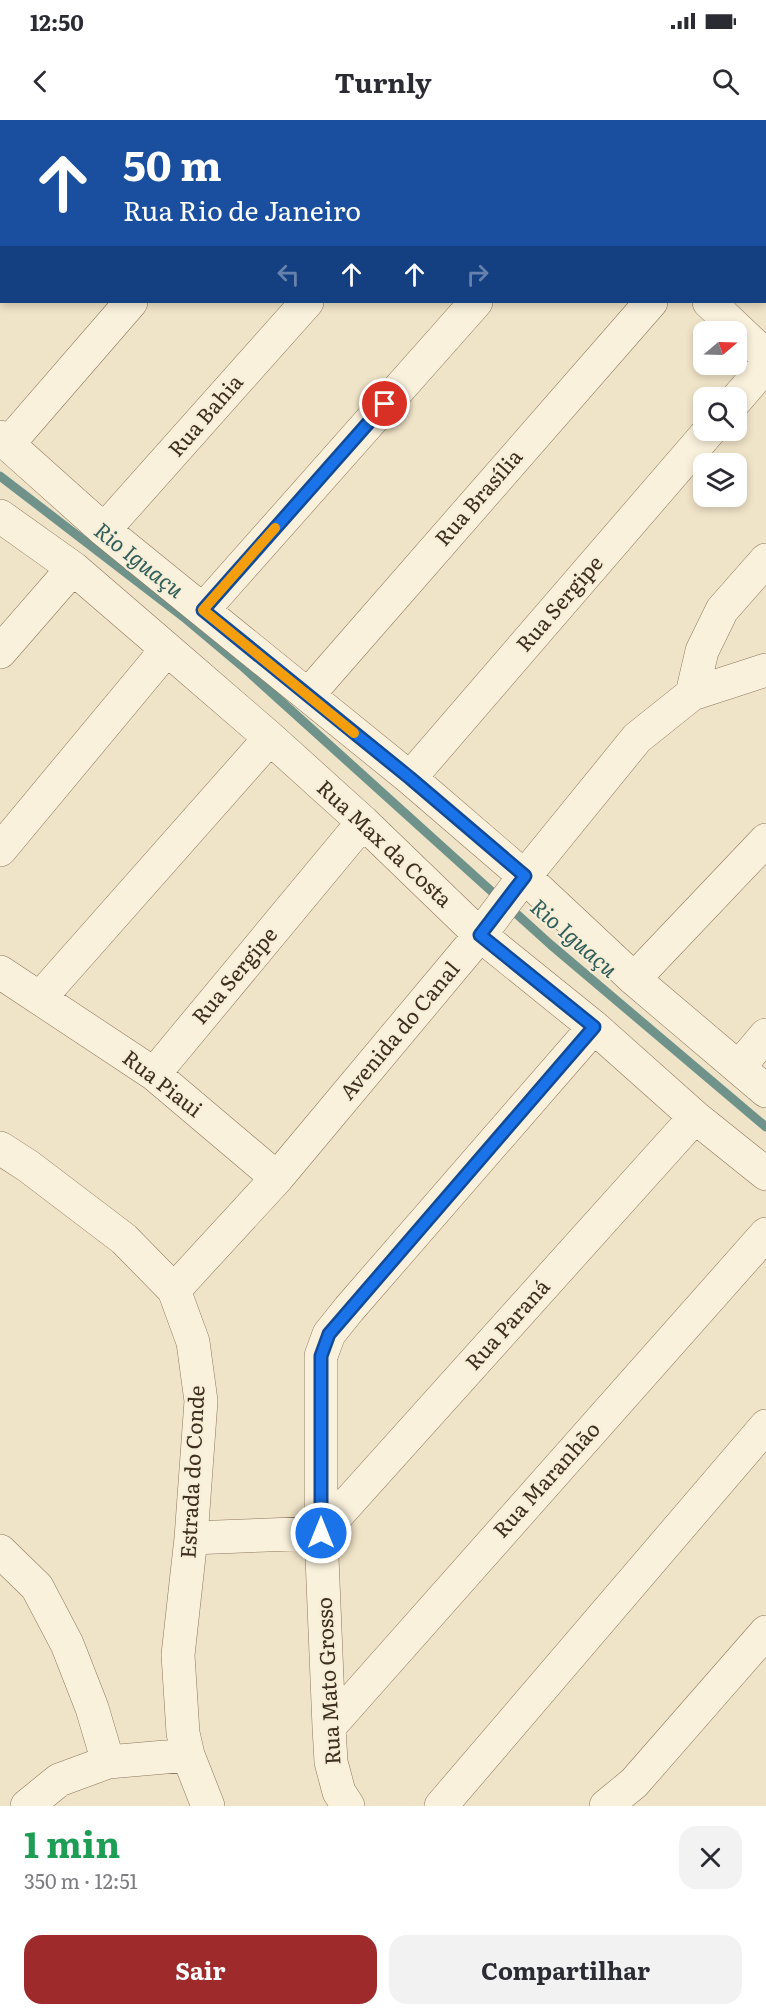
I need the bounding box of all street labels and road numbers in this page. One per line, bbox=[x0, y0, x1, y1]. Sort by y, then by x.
street label: Rua Bahia bbox=[159, 366, 249, 462]
street label: Rua Brasília bbox=[426, 440, 529, 552]
street label: Rua Sergipe bbox=[507, 547, 609, 657]
street label: Rua Max da Costa bbox=[311, 771, 461, 914]
street label: Rua Sergipe bbox=[183, 919, 283, 1030]
street label: Avenida do Canal bbox=[331, 953, 465, 1105]
street label: Rua Piaui bbox=[117, 1041, 210, 1123]
street label: Rua Paraná bbox=[457, 1270, 556, 1376]
street label: Estrada do Conde bbox=[170, 1384, 211, 1559]
street label: Rua Maranhão bbox=[484, 1413, 606, 1543]
street label: Rua Mato Grosso bbox=[307, 1596, 346, 1766]

